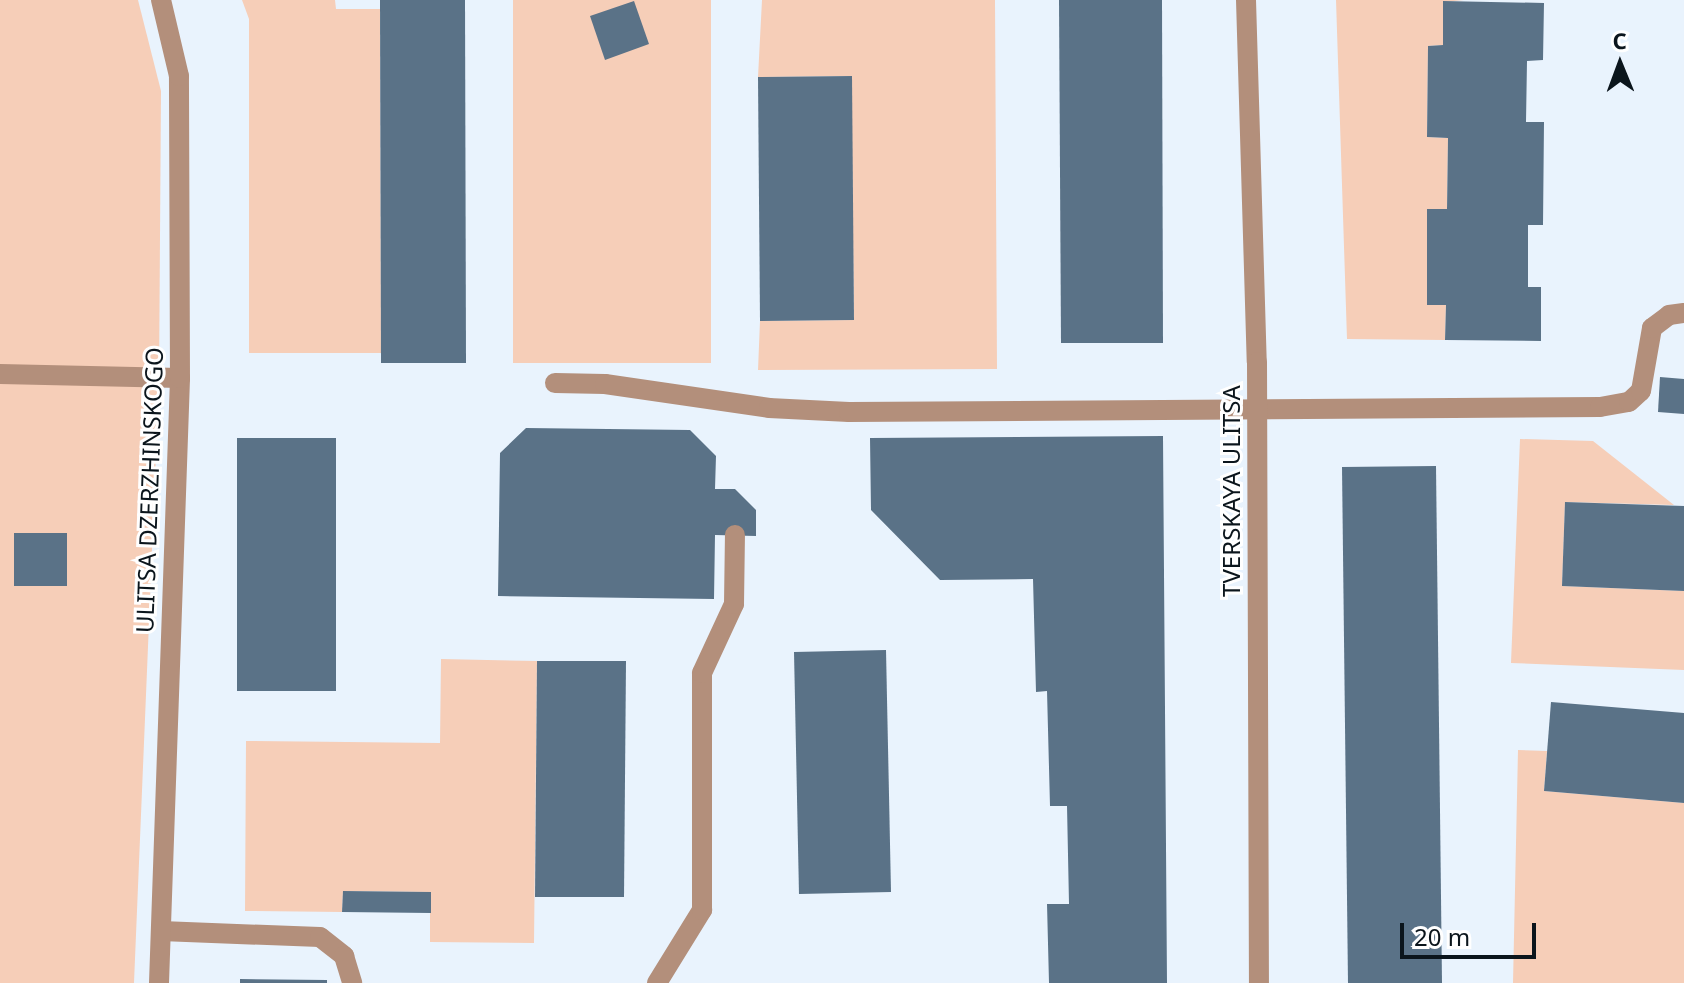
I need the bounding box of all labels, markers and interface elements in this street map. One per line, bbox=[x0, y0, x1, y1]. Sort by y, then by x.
north arrow bbox=[1580, 24, 1660, 104]
text: С bbox=[1612, 25, 1627, 55]
street label: ULITSA DZERZHINSKOGO bbox=[130, 347, 168, 633]
street label: TVERSKAYA ULITSA bbox=[1217, 385, 1245, 597]
scale bar bbox=[1404, 907, 1540, 957]
text: 20 m bbox=[1414, 920, 1470, 953]

